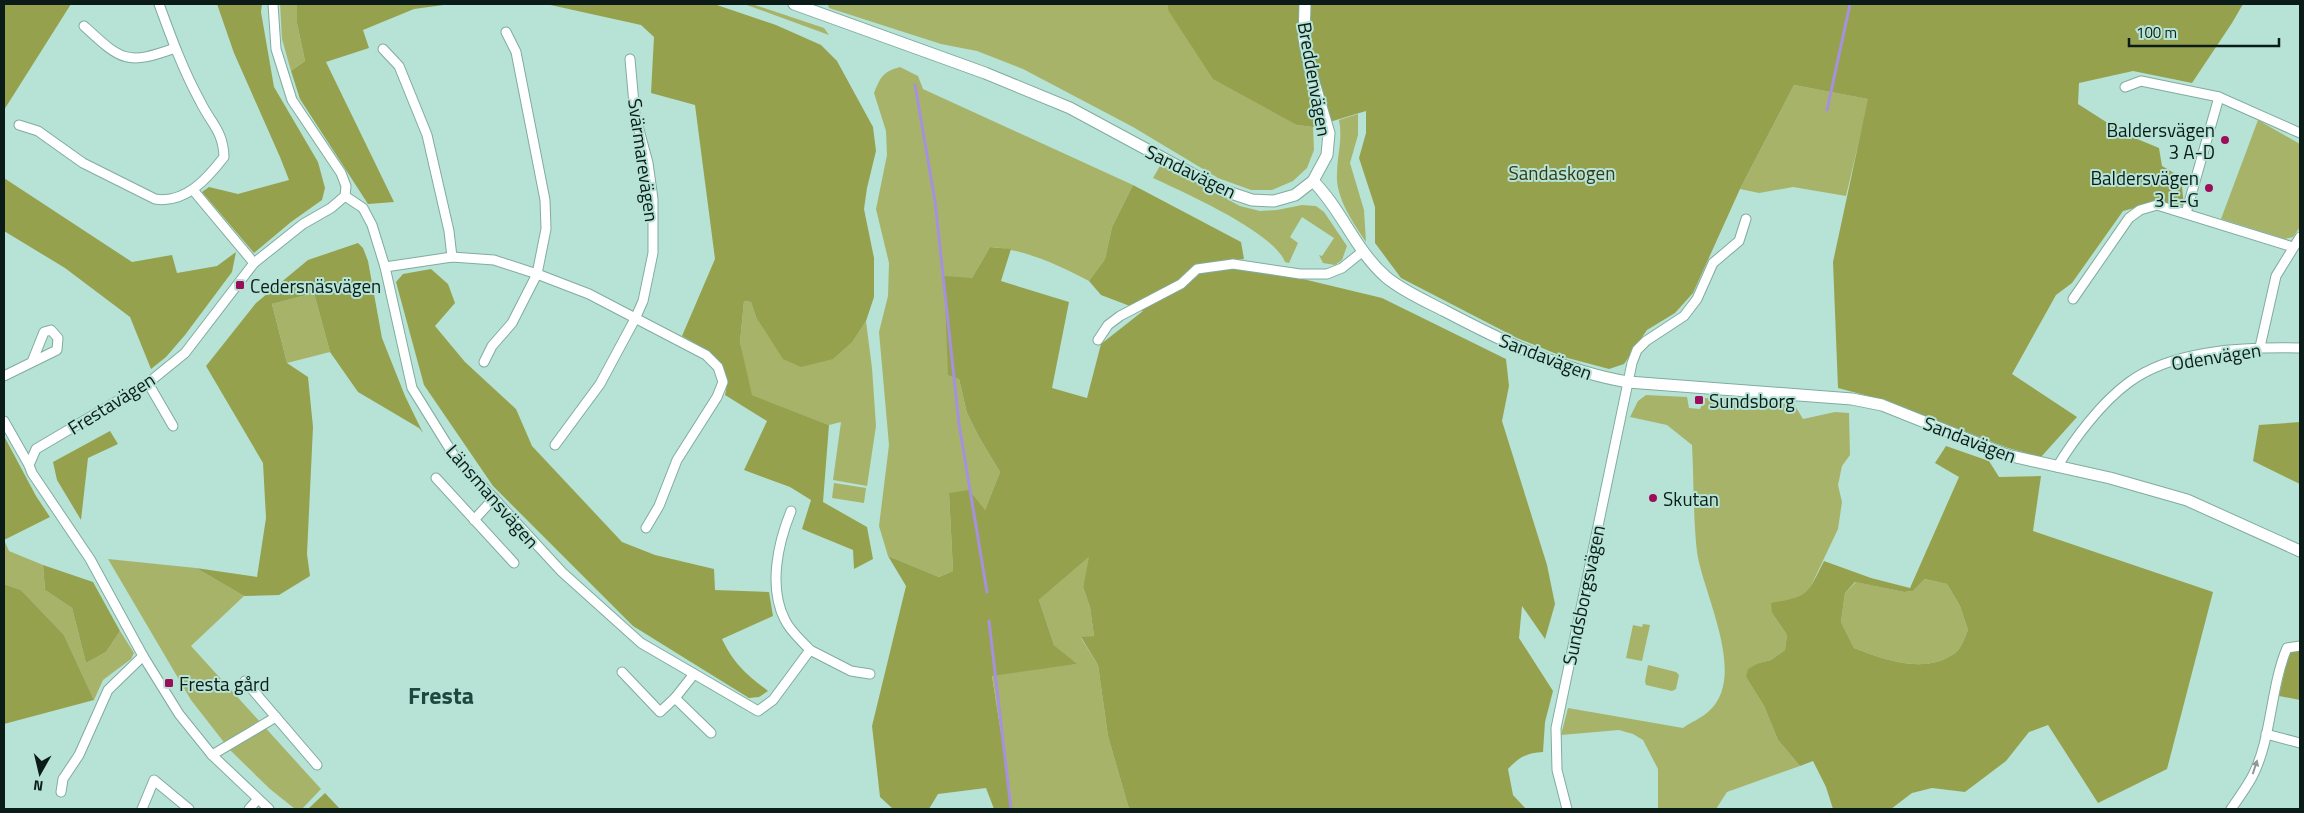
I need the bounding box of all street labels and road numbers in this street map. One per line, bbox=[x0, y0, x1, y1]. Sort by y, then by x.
street label: Breddenvägen bbox=[1291, 20, 1339, 138]
street label: Svärmarevägen bbox=[621, 96, 667, 224]
street label: Sandavägen bbox=[1141, 137, 1241, 205]
street label: Sandavägen bbox=[1495, 325, 1597, 387]
street label: Odenvägen bbox=[2169, 335, 2263, 377]
street label: Frestavägen bbox=[62, 365, 160, 441]
street label: Sandavägen bbox=[1919, 408, 2021, 470]
street label: Länsmansvägen bbox=[439, 437, 547, 555]
street label: Sundsborgsvägen bbox=[1554, 522, 1612, 668]

